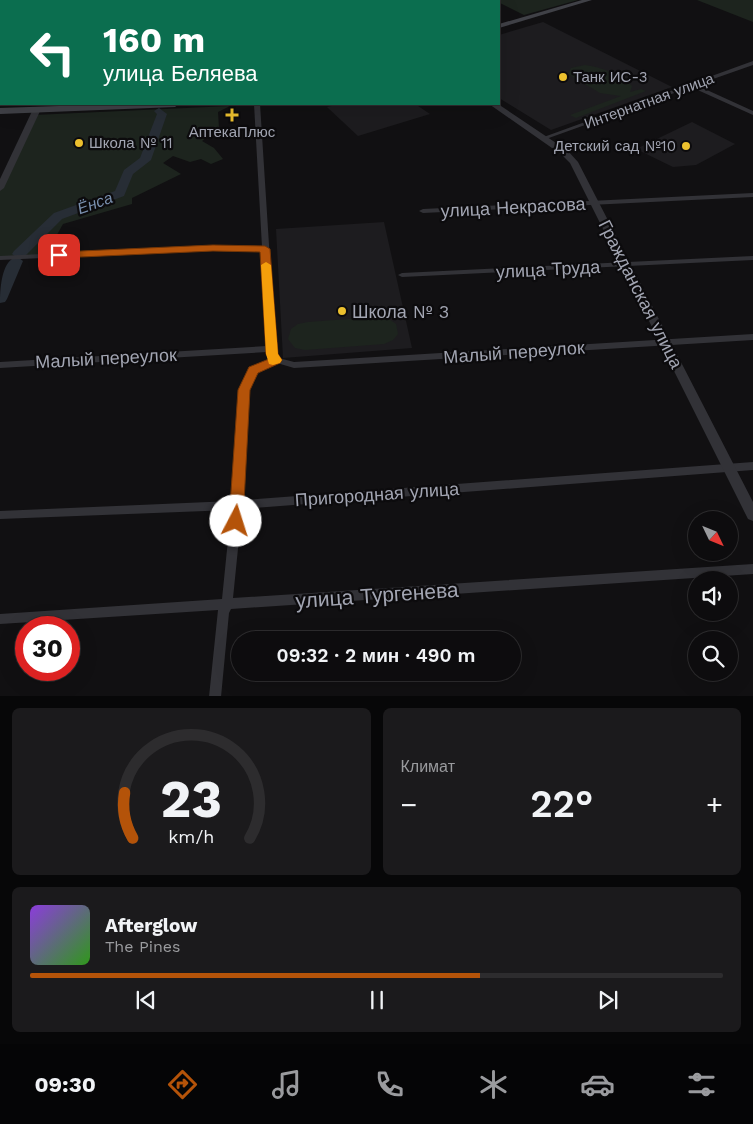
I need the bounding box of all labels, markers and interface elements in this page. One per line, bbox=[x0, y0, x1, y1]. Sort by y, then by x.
text: 160 m bbox=[103, 19, 205, 61]
icon: left bbox=[20, 20, 85, 85]
text: улица Беляева bbox=[103, 61, 258, 86]
place label: Танк ИС-3 bbox=[573, 68, 648, 86]
street label: Интернатная улица bbox=[582, 69, 717, 133]
marker: Танк ИС-3 bbox=[557, 71, 569, 83]
marker: АптекаПлюс bbox=[226, 109, 238, 121]
place label: АптекаПлюс bbox=[189, 123, 276, 141]
place label: Школа № 11 bbox=[89, 134, 173, 152]
marker: Школа № 11 bbox=[73, 137, 85, 149]
place label: Детский сад №10 bbox=[554, 137, 676, 155]
marker: Детский сад №10 bbox=[680, 140, 692, 152]
water label: Ёнса bbox=[75, 188, 115, 218]
street label: улица Некрасова bbox=[440, 193, 587, 221]
street label: Гражданская улица bbox=[594, 216, 688, 373]
pin bbox=[38, 234, 80, 276]
icon: arrive bbox=[45, 241, 73, 269]
street label: улица Труда bbox=[495, 256, 602, 282]
place label: Школа № 3 bbox=[352, 301, 449, 322]
marker: Школа № 3 bbox=[336, 305, 348, 317]
street label: Малый переулок bbox=[443, 337, 585, 367]
street label: Малый переулок bbox=[35, 344, 177, 372]
street label: Пригородная улица bbox=[294, 478, 461, 510]
position arrow bbox=[209, 494, 261, 546]
north arrow bbox=[688, 511, 738, 561]
map controls bbox=[688, 511, 738, 681]
button: sound bbox=[688, 571, 738, 621]
street label: улица Тургенева bbox=[295, 577, 460, 613]
speed limit sign: 30 bbox=[15, 616, 80, 681]
button: search bbox=[688, 631, 738, 681]
text: 09:32 · 2 мин · 490 m bbox=[277, 644, 475, 667]
text: Климат bbox=[401, 757, 455, 776]
text: 23 bbox=[160, 769, 222, 830]
text: 22° bbox=[530, 782, 593, 826]
text: − bbox=[401, 788, 417, 821]
text: + bbox=[706, 788, 723, 821]
text: km/h bbox=[168, 826, 214, 847]
text: Afterglow bbox=[105, 914, 197, 937]
text: The Pines bbox=[105, 937, 181, 956]
icon: previous bbox=[132, 986, 160, 1014]
icon: pause bbox=[363, 986, 391, 1014]
icon: next bbox=[594, 986, 622, 1014]
icon: directions bbox=[165, 1067, 200, 1102]
icon: music bbox=[269, 1067, 304, 1102]
icon: phone bbox=[372, 1067, 407, 1102]
icon: climate bbox=[476, 1067, 511, 1102]
icon: car bbox=[580, 1067, 615, 1102]
icon: filters bbox=[684, 1067, 719, 1102]
text: 09:30 bbox=[34, 1072, 96, 1097]

